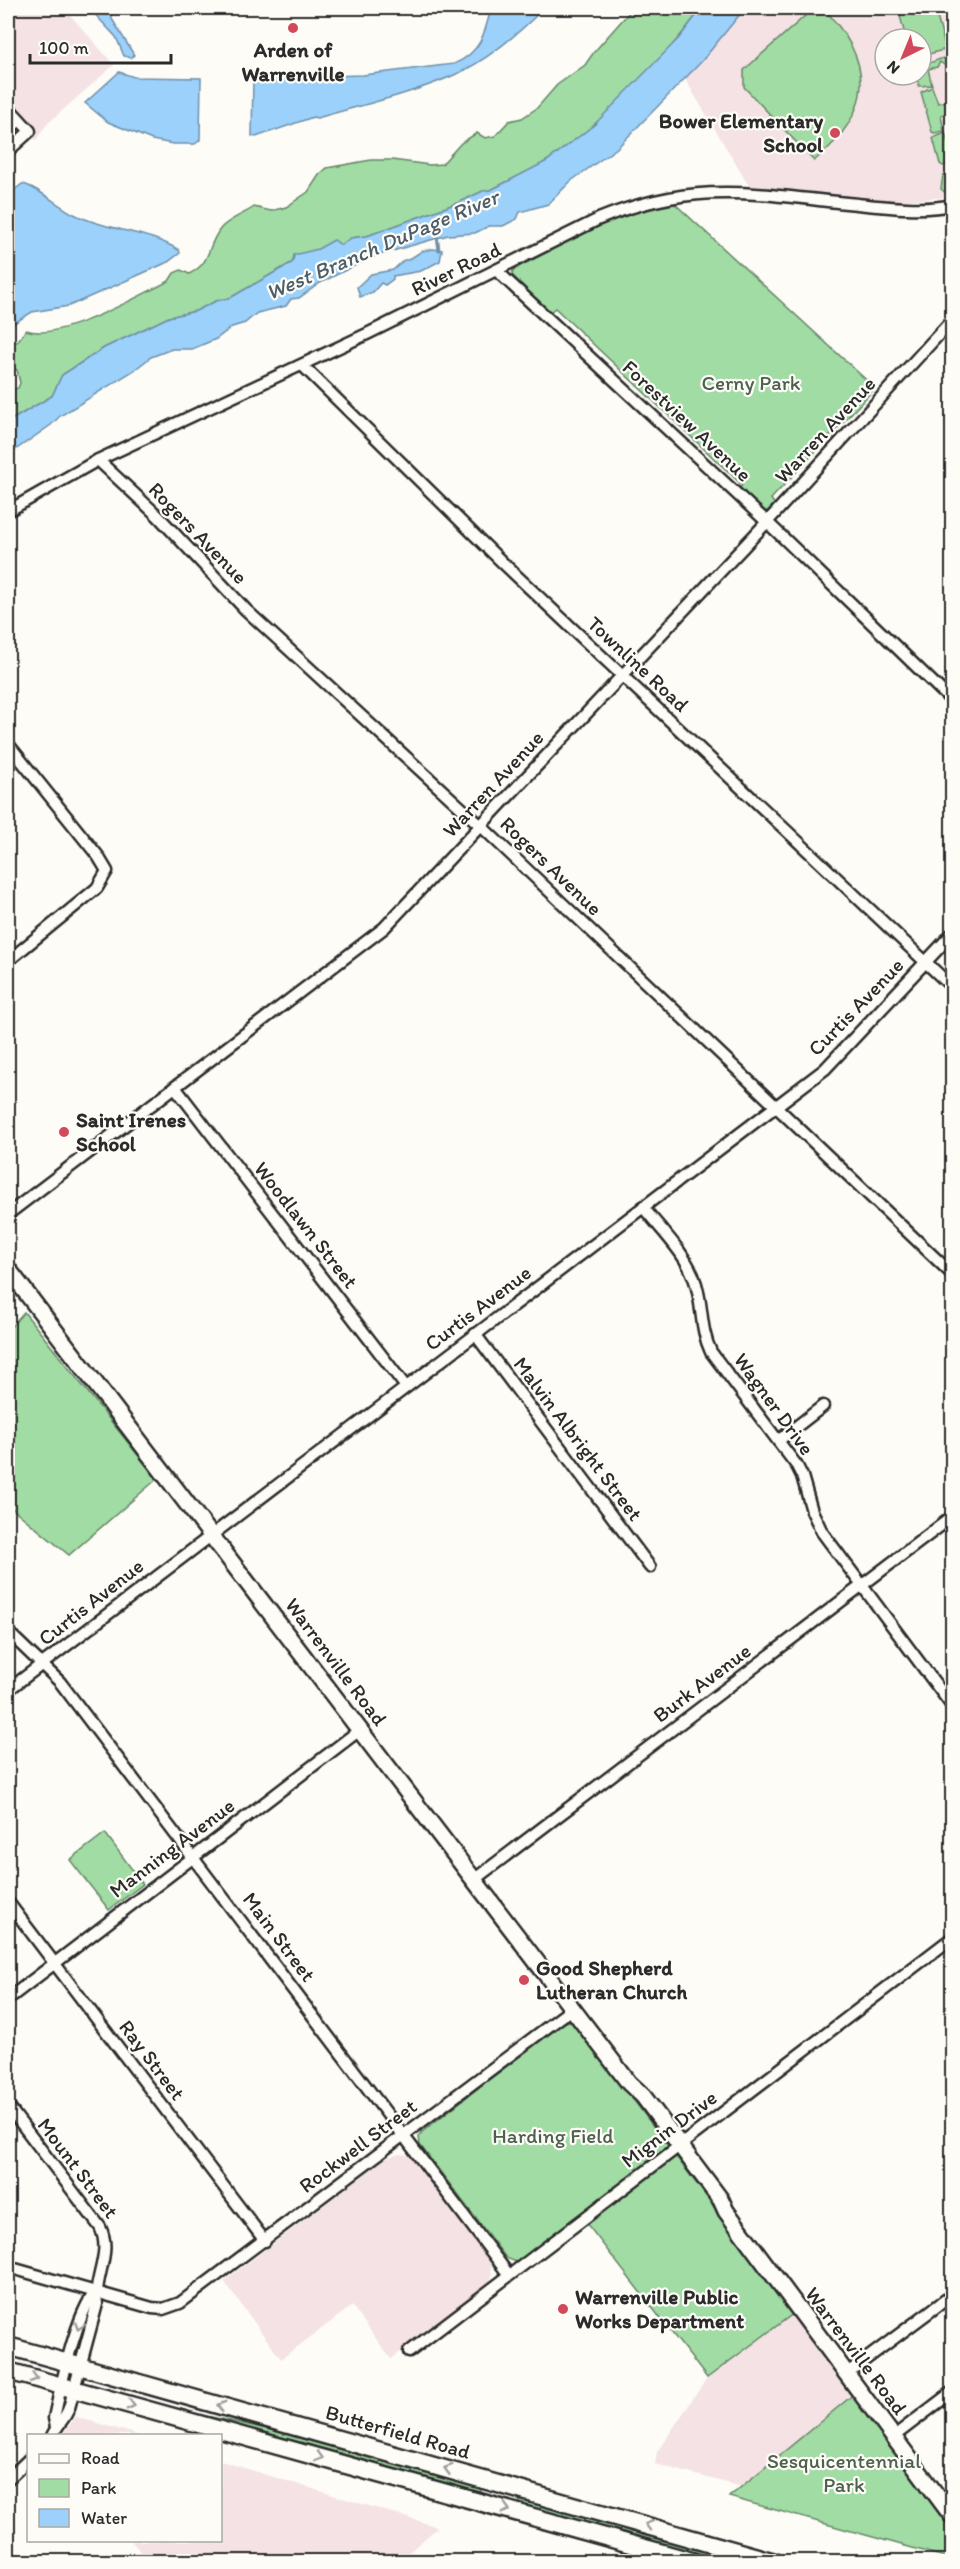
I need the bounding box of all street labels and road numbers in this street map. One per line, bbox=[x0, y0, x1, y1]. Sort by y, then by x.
street label: River Road bbox=[407, 236, 505, 301]
street label: Forestview Avenue bbox=[618, 354, 757, 487]
street label: Warren Avenue bbox=[769, 371, 880, 488]
street label: Rogers Avenue bbox=[144, 477, 253, 589]
street label: Townline Road bbox=[583, 611, 694, 717]
street label: Warren Avenue bbox=[437, 725, 548, 842]
street label: Rogers Avenue bbox=[495, 811, 607, 920]
street label: Curtis Avenue bbox=[803, 952, 909, 1061]
street label: Woodlawn Street bbox=[249, 1156, 364, 1293]
street label: Curtis Avenue bbox=[420, 1260, 536, 1356]
street label: Wagner Drive bbox=[729, 1348, 820, 1460]
street label: Malvin Albright Street bbox=[509, 1352, 648, 1526]
street label: Curtis Avenue bbox=[33, 1553, 148, 1650]
street label: Warrenville Road bbox=[280, 1593, 393, 1731]
street label: Burk Avenue bbox=[648, 1638, 755, 1727]
street label: Manning Avenue bbox=[104, 1792, 239, 1903]
street label: Main Street bbox=[238, 1887, 321, 1986]
street label: Ray Street bbox=[114, 2015, 191, 2105]
street label: Mignin Drive bbox=[616, 2085, 721, 2173]
street label: Rockwell Street bbox=[294, 2093, 421, 2198]
street label: Mount Street bbox=[33, 2113, 124, 2223]
street label: Warrenville Road bbox=[800, 2282, 913, 2420]
street label: Butterfield Road bbox=[323, 2399, 474, 2464]

